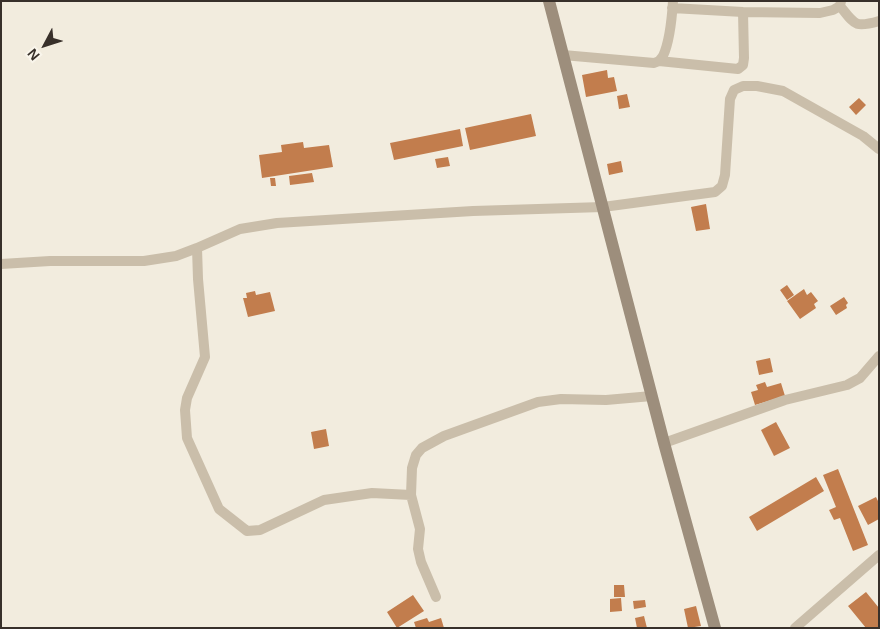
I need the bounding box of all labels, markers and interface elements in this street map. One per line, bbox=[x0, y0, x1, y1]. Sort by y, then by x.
north arrow bbox=[20, 20, 70, 70]
text: N bbox=[24, 46, 43, 64]

